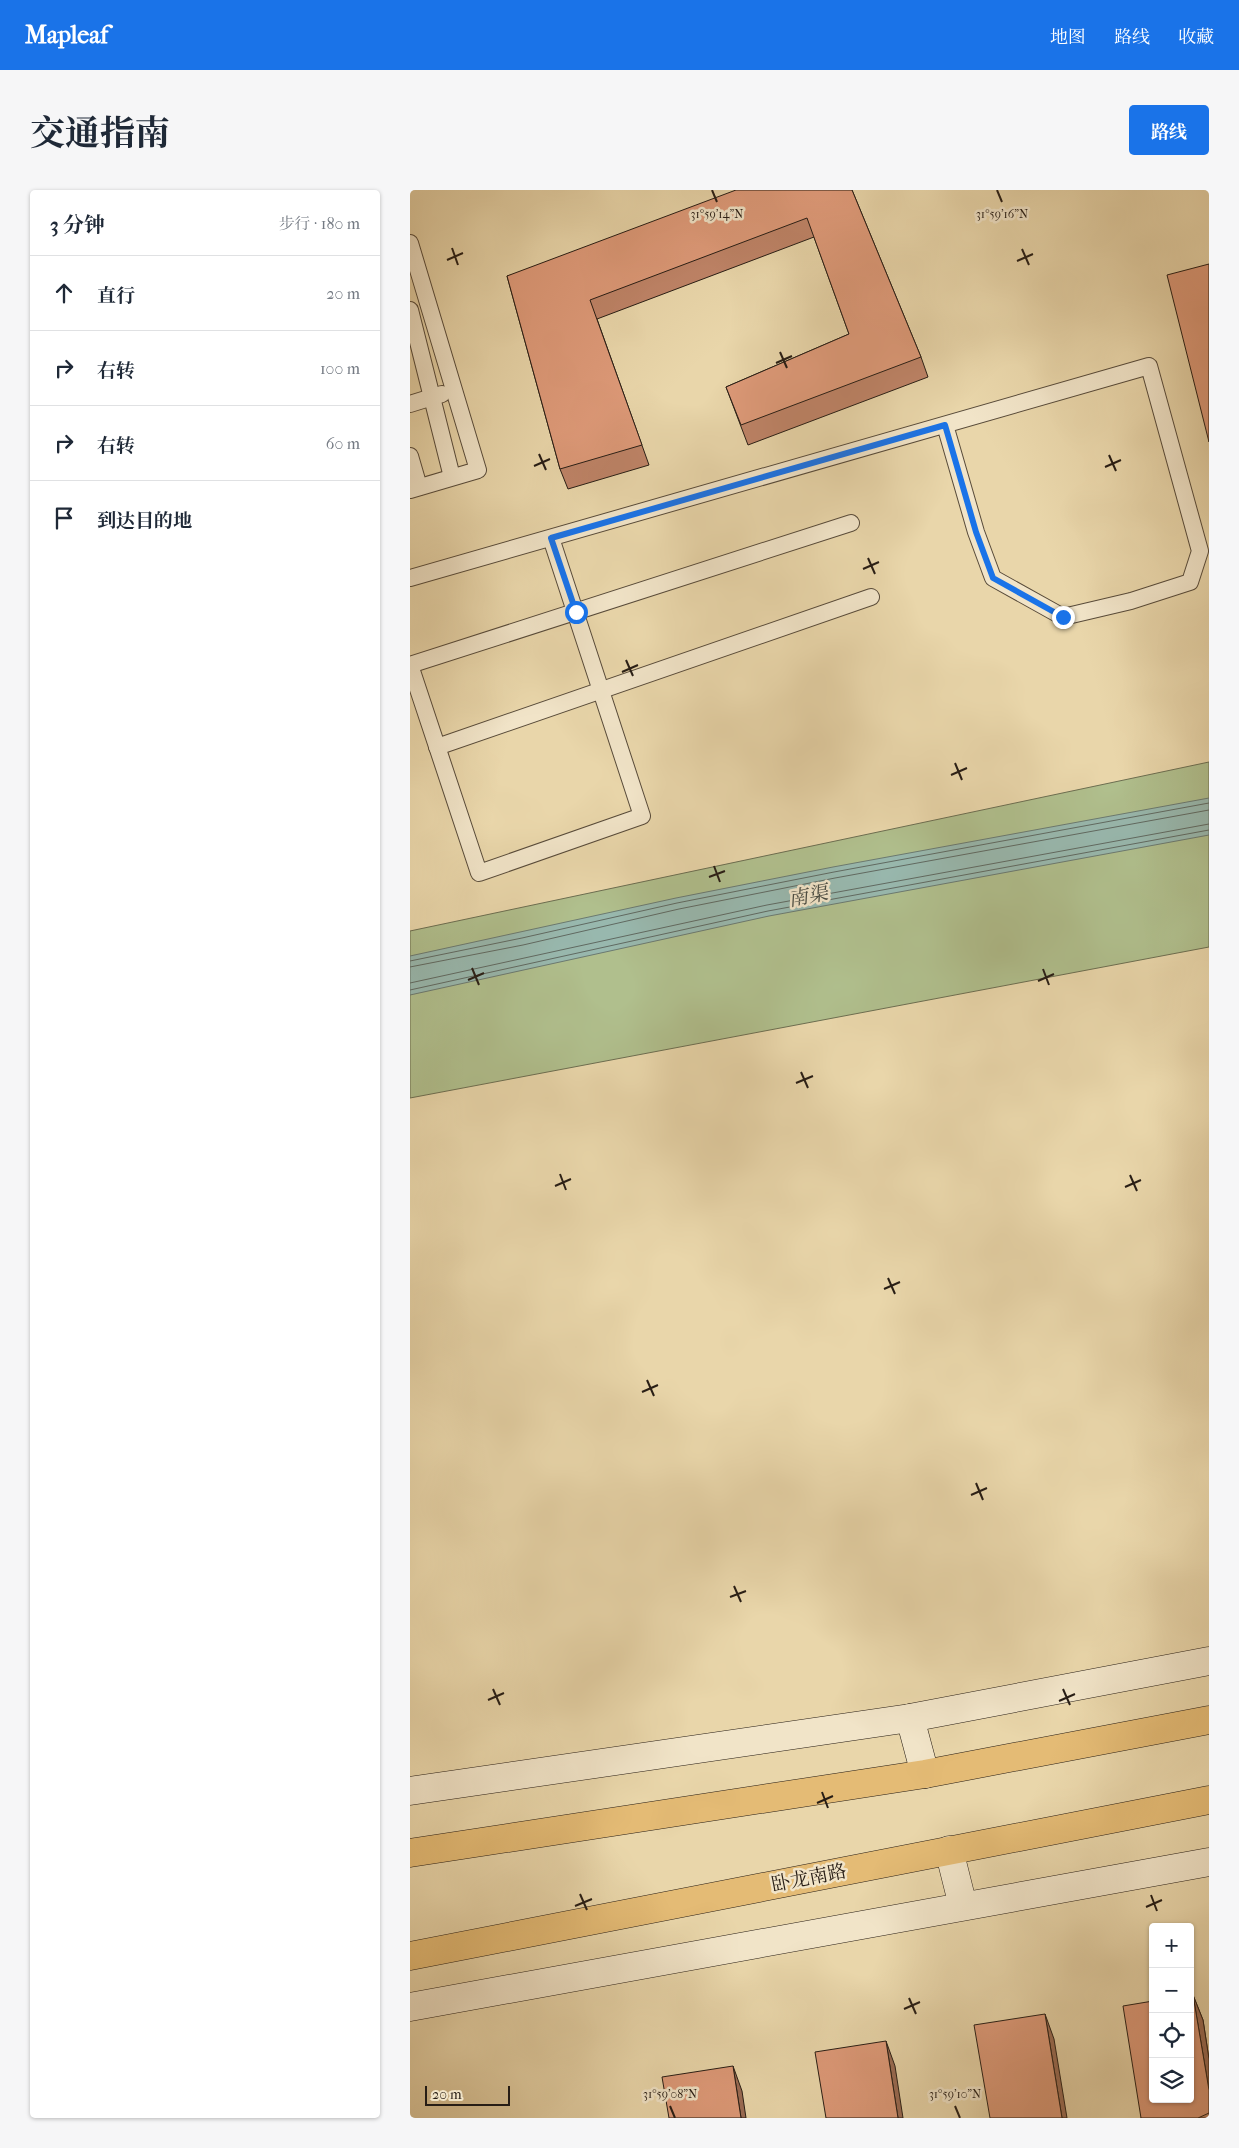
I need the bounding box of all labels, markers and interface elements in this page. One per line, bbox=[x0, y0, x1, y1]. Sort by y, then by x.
text: Mapleaf bbox=[25, 21, 108, 49]
text: 地图 bbox=[1050, 27, 1086, 48]
text: 路线 bbox=[1114, 27, 1150, 48]
text: 收藏 bbox=[1178, 27, 1214, 48]
button: 路线 bbox=[1129, 105, 1209, 155]
text: 交通指南 bbox=[30, 113, 170, 154]
text: 31°59'14"N bbox=[691, 207, 743, 221]
text: 31°59'16"N bbox=[976, 207, 1028, 221]
text: 3 分钟 bbox=[50, 213, 105, 237]
text: 步行 · 180 m bbox=[279, 214, 360, 233]
icon: ahead bbox=[50, 279, 78, 307]
text: 20 m bbox=[326, 284, 360, 303]
text: 直行 bbox=[97, 285, 135, 307]
icon: right bbox=[50, 354, 78, 382]
text: 100 m bbox=[320, 359, 360, 378]
text: 右转 bbox=[97, 360, 135, 382]
icon: right bbox=[50, 429, 78, 457]
text: 60 m bbox=[326, 434, 360, 453]
text: 右转 bbox=[97, 435, 135, 457]
icon: arrive bbox=[50, 504, 78, 532]
text: 到达目的地 bbox=[97, 510, 192, 532]
route start bbox=[565, 601, 588, 624]
route end bbox=[1052, 606, 1075, 629]
water label: 南渠 bbox=[786, 880, 833, 911]
street label: 卧龙南路 bbox=[770, 1860, 848, 1896]
map controls bbox=[1149, 1923, 1194, 2103]
button: + bbox=[1149, 1923, 1194, 1968]
button: − bbox=[1149, 1968, 1194, 2013]
button: locate bbox=[1149, 2013, 1194, 2058]
button: layers bbox=[1149, 2058, 1194, 2103]
scale bar bbox=[425, 2083, 510, 2106]
text: 20 m bbox=[432, 2086, 462, 2103]
text: 31°59'08"N bbox=[643, 2087, 697, 2101]
text: 31°59'10"N bbox=[929, 2087, 981, 2101]

